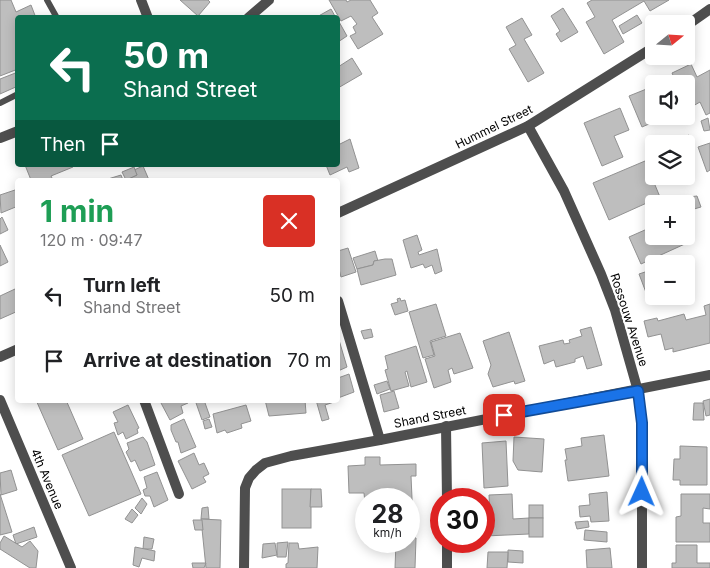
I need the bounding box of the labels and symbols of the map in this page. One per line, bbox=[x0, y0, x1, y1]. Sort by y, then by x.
north arrow bbox=[645, 15, 695, 65]
street label: Hummel Street bbox=[453, 101, 535, 152]
street label: Rossouw Avenue bbox=[607, 271, 652, 368]
pin bbox=[483, 394, 525, 436]
street label: Shand Street bbox=[393, 402, 467, 431]
street label: 4th Avenue bbox=[28, 446, 67, 511]
position arrow bbox=[615, 465, 667, 517]
speed limit sign: 30 bbox=[430, 488, 495, 553]

